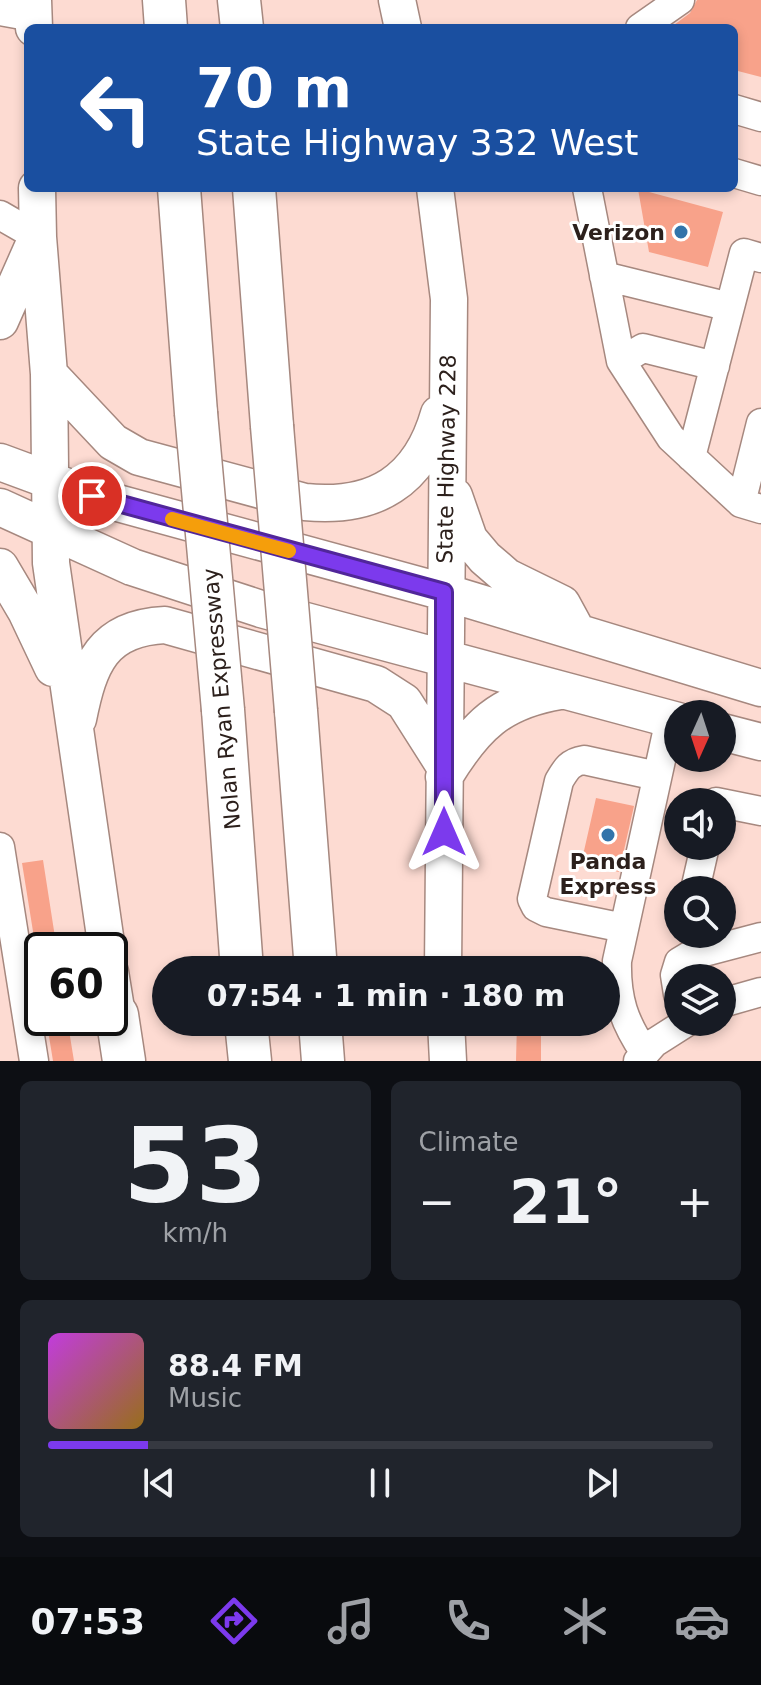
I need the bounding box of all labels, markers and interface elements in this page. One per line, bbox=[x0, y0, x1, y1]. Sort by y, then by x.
text: 70 m bbox=[196, 55, 352, 120]
icon: left bbox=[64, 56, 168, 160]
text: State Highway 332 West bbox=[196, 122, 638, 163]
place label: Verizon bbox=[572, 220, 665, 245]
marker: Verizon bbox=[672, 223, 690, 241]
street label: State Highway 228 bbox=[432, 354, 461, 564]
pin bbox=[58, 462, 126, 530]
icon: arrive bbox=[70, 474, 114, 518]
street label: Nolan Ryan Expressway bbox=[198, 567, 245, 831]
north arrow bbox=[664, 700, 736, 772]
map controls bbox=[664, 700, 736, 1036]
button: sound bbox=[664, 788, 736, 860]
position arrow bbox=[402, 790, 486, 874]
marker: Panda Express bbox=[599, 826, 617, 844]
place label: Panda Express bbox=[560, 849, 656, 899]
button: search bbox=[664, 876, 736, 948]
speed limit sign: 60 bbox=[24, 932, 128, 1036]
button: layers bbox=[664, 964, 736, 1036]
text: 07:54 · 1 min · 180 m bbox=[207, 978, 565, 1013]
text: 53 bbox=[123, 1105, 268, 1227]
text: Climate bbox=[419, 1127, 519, 1157]
text: 21° bbox=[509, 1167, 623, 1237]
text: − bbox=[419, 1176, 455, 1227]
text: + bbox=[676, 1176, 713, 1227]
text: km/h bbox=[162, 1218, 228, 1248]
text: 88.4 FM bbox=[168, 1348, 303, 1383]
text: Music bbox=[168, 1383, 242, 1413]
icon: previous bbox=[137, 1461, 181, 1505]
icon: pause bbox=[358, 1461, 402, 1505]
icon: next bbox=[580, 1461, 624, 1505]
icon: directions bbox=[206, 1593, 262, 1649]
icon: music bbox=[323, 1593, 379, 1649]
icon: phone bbox=[440, 1593, 496, 1649]
icon: climate bbox=[557, 1593, 613, 1649]
icon: car bbox=[674, 1593, 730, 1649]
text: 07:53 bbox=[31, 1601, 145, 1642]

